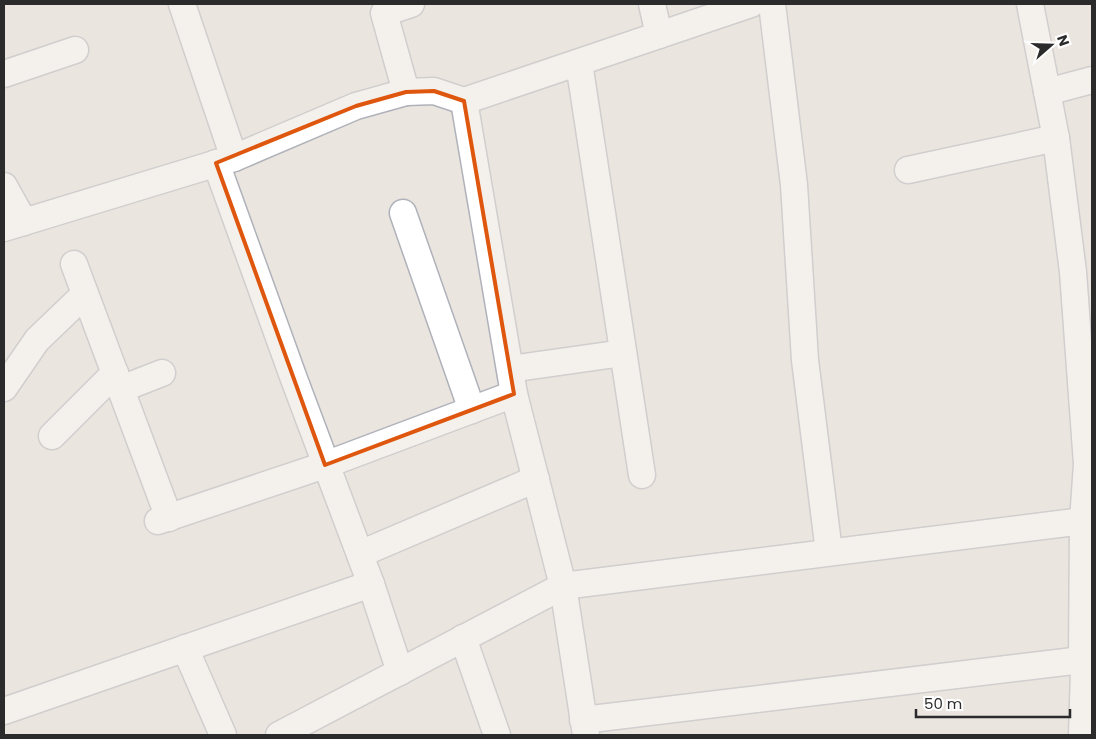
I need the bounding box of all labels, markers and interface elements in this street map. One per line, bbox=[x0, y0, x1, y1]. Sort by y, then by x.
north arrow bbox=[1026, 20, 1076, 70]
text: N bbox=[1052, 32, 1074, 49]
scale bar bbox=[916, 686, 1070, 718]
text: 50 m bbox=[924, 693, 962, 714]

